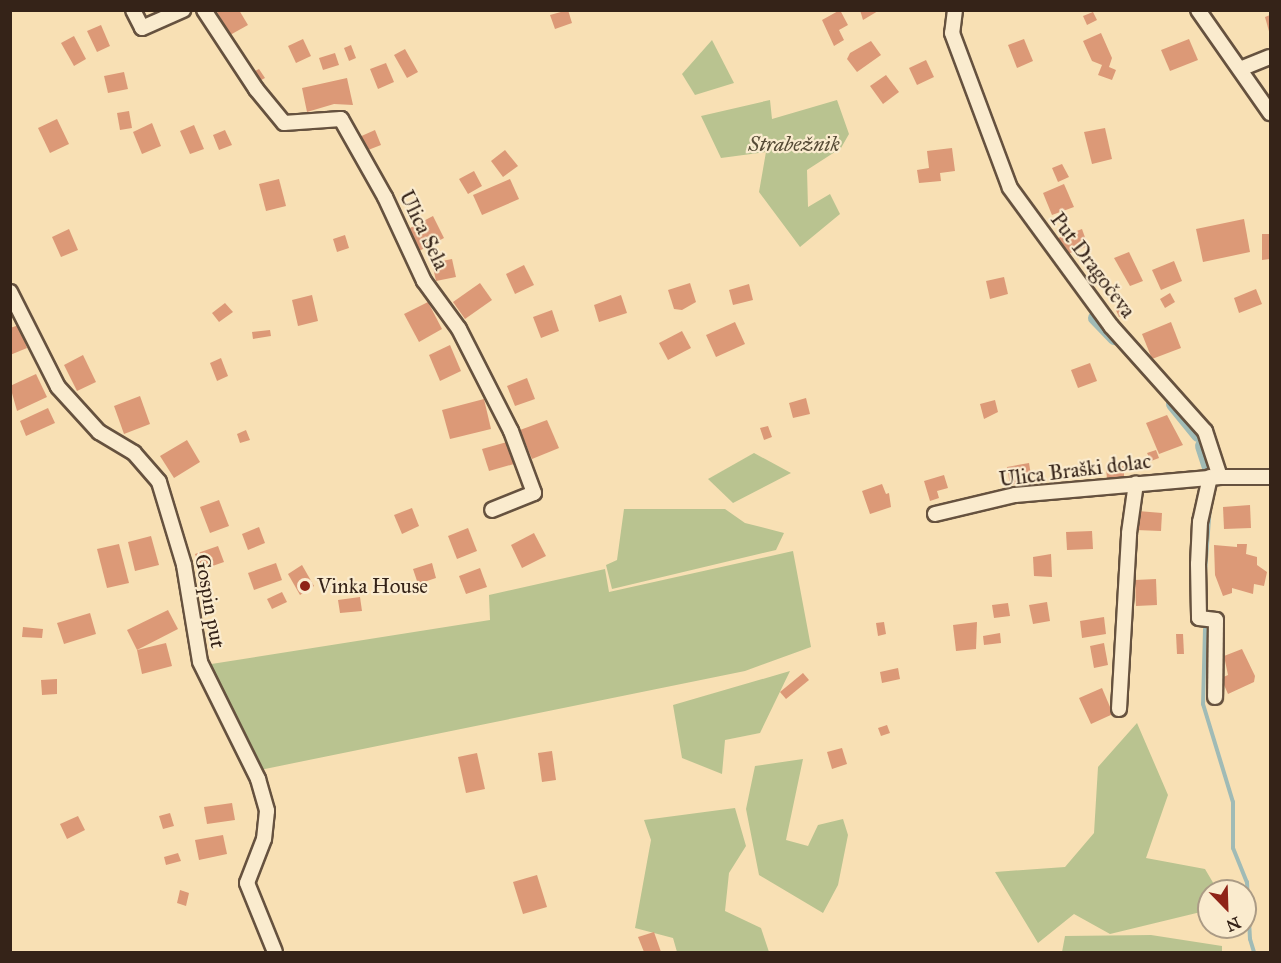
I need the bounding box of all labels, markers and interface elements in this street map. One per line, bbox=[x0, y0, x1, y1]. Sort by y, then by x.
park label: Strabežnik bbox=[748, 131, 840, 157]
street label: Ulica Sela bbox=[394, 186, 454, 274]
street label: Put Dragočeva bbox=[1045, 207, 1141, 323]
street label: Ulica Braški dolac bbox=[998, 448, 1152, 492]
street label: Gospin put bbox=[189, 552, 231, 650]
place label: Vinka House bbox=[317, 573, 428, 599]
marker: Vinka House bbox=[298, 579, 312, 593]
north arrow bbox=[1197, 879, 1257, 939]
text: N bbox=[1223, 913, 1243, 936]

